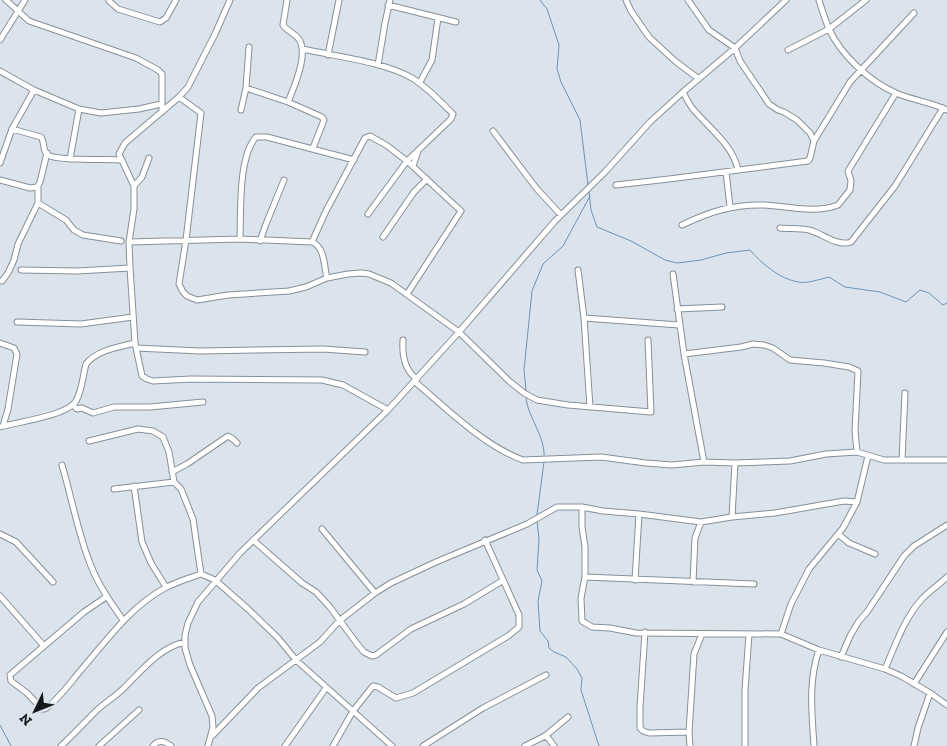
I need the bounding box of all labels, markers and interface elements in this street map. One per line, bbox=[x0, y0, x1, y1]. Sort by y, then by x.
north arrow bbox=[10, 686, 60, 736]
text: N bbox=[16, 710, 36, 729]

